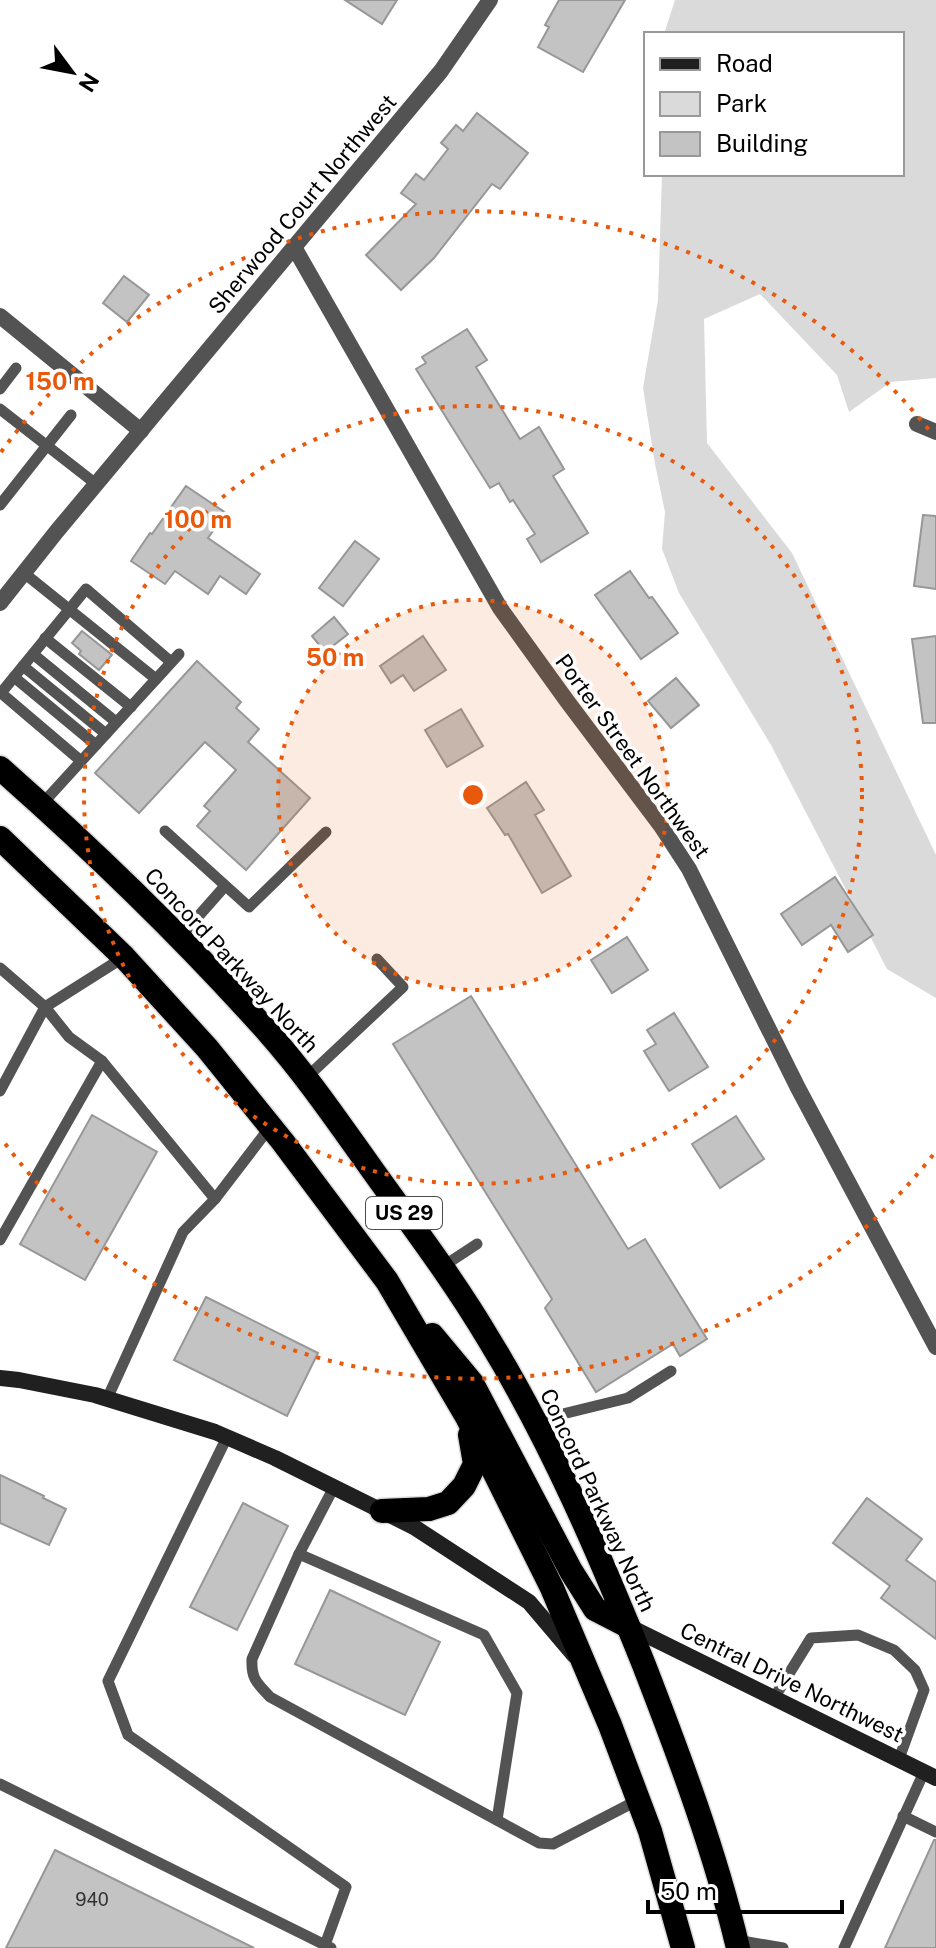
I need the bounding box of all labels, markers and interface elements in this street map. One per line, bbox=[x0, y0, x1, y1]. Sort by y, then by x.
north arrow bbox=[32, 32, 112, 112]
legend bbox=[644, 32, 904, 176]
text: Road bbox=[716, 49, 773, 77]
text: N bbox=[73, 68, 105, 97]
street label: Sherwood Court Northwest bbox=[203, 89, 401, 319]
text: Park bbox=[716, 89, 767, 117]
text: Building bbox=[716, 129, 808, 157]
text: 150 m bbox=[26, 367, 94, 395]
text: 100 m bbox=[164, 505, 232, 533]
text: 50 m bbox=[306, 643, 364, 671]
street label: Porter Street Northwest bbox=[550, 649, 716, 863]
centre of rings bbox=[459, 781, 487, 809]
street label: Concord Parkway North bbox=[140, 862, 324, 1058]
road number: US 29 bbox=[366, 1197, 442, 1229]
street label: Concord Parkway North bbox=[535, 1384, 661, 1616]
street label: Central Drive Northwest bbox=[676, 1617, 908, 1747]
scale bar bbox=[648, 1864, 842, 1914]
text: 50 m bbox=[660, 1877, 717, 1905]
house number: 940 bbox=[75, 1889, 109, 1910]

